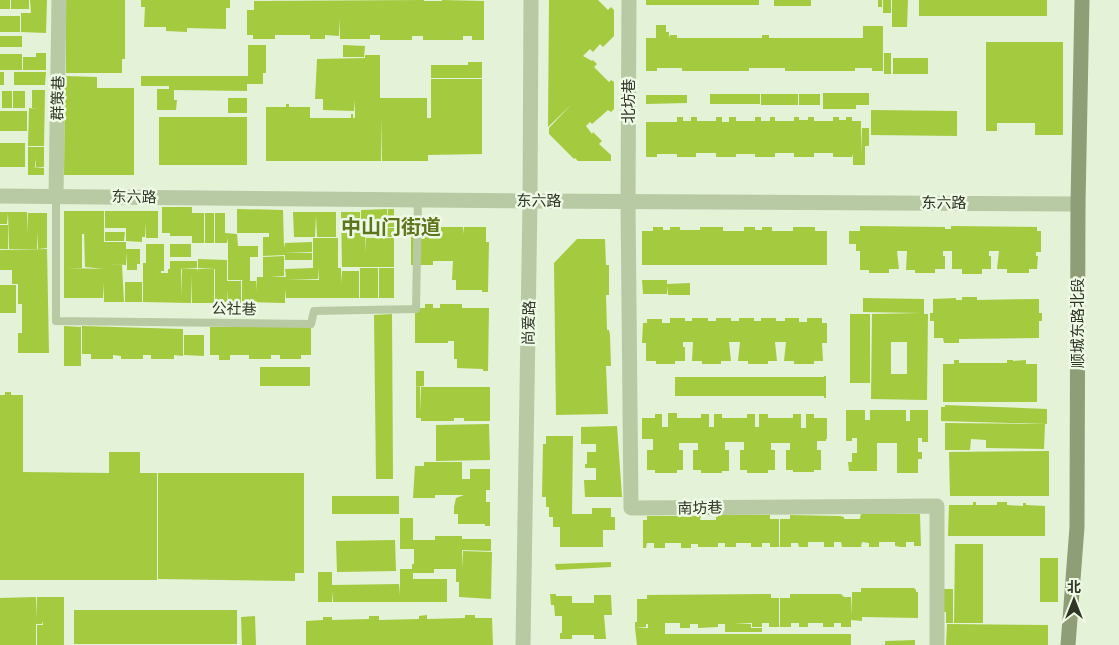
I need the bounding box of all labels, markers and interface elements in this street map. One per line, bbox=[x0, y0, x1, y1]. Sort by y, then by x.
street label: 群策巷 bbox=[49, 75, 67, 121]
street label: 北坊巷 bbox=[620, 78, 638, 124]
street label: 东六路 bbox=[111, 188, 157, 206]
street label: 东六路 bbox=[516, 192, 562, 210]
street label: 东六路 bbox=[921, 194, 967, 212]
district label: 中山门街道 bbox=[341, 215, 441, 239]
street label: 顺城东路北段 bbox=[1069, 278, 1087, 368]
street label: 公社巷 bbox=[211, 300, 257, 318]
street label: 尚爱路 bbox=[520, 300, 538, 346]
street label: 南坊巷 bbox=[677, 499, 723, 517]
north arrow bbox=[1049, 575, 1099, 625]
text: 北 bbox=[1067, 579, 1081, 596]

